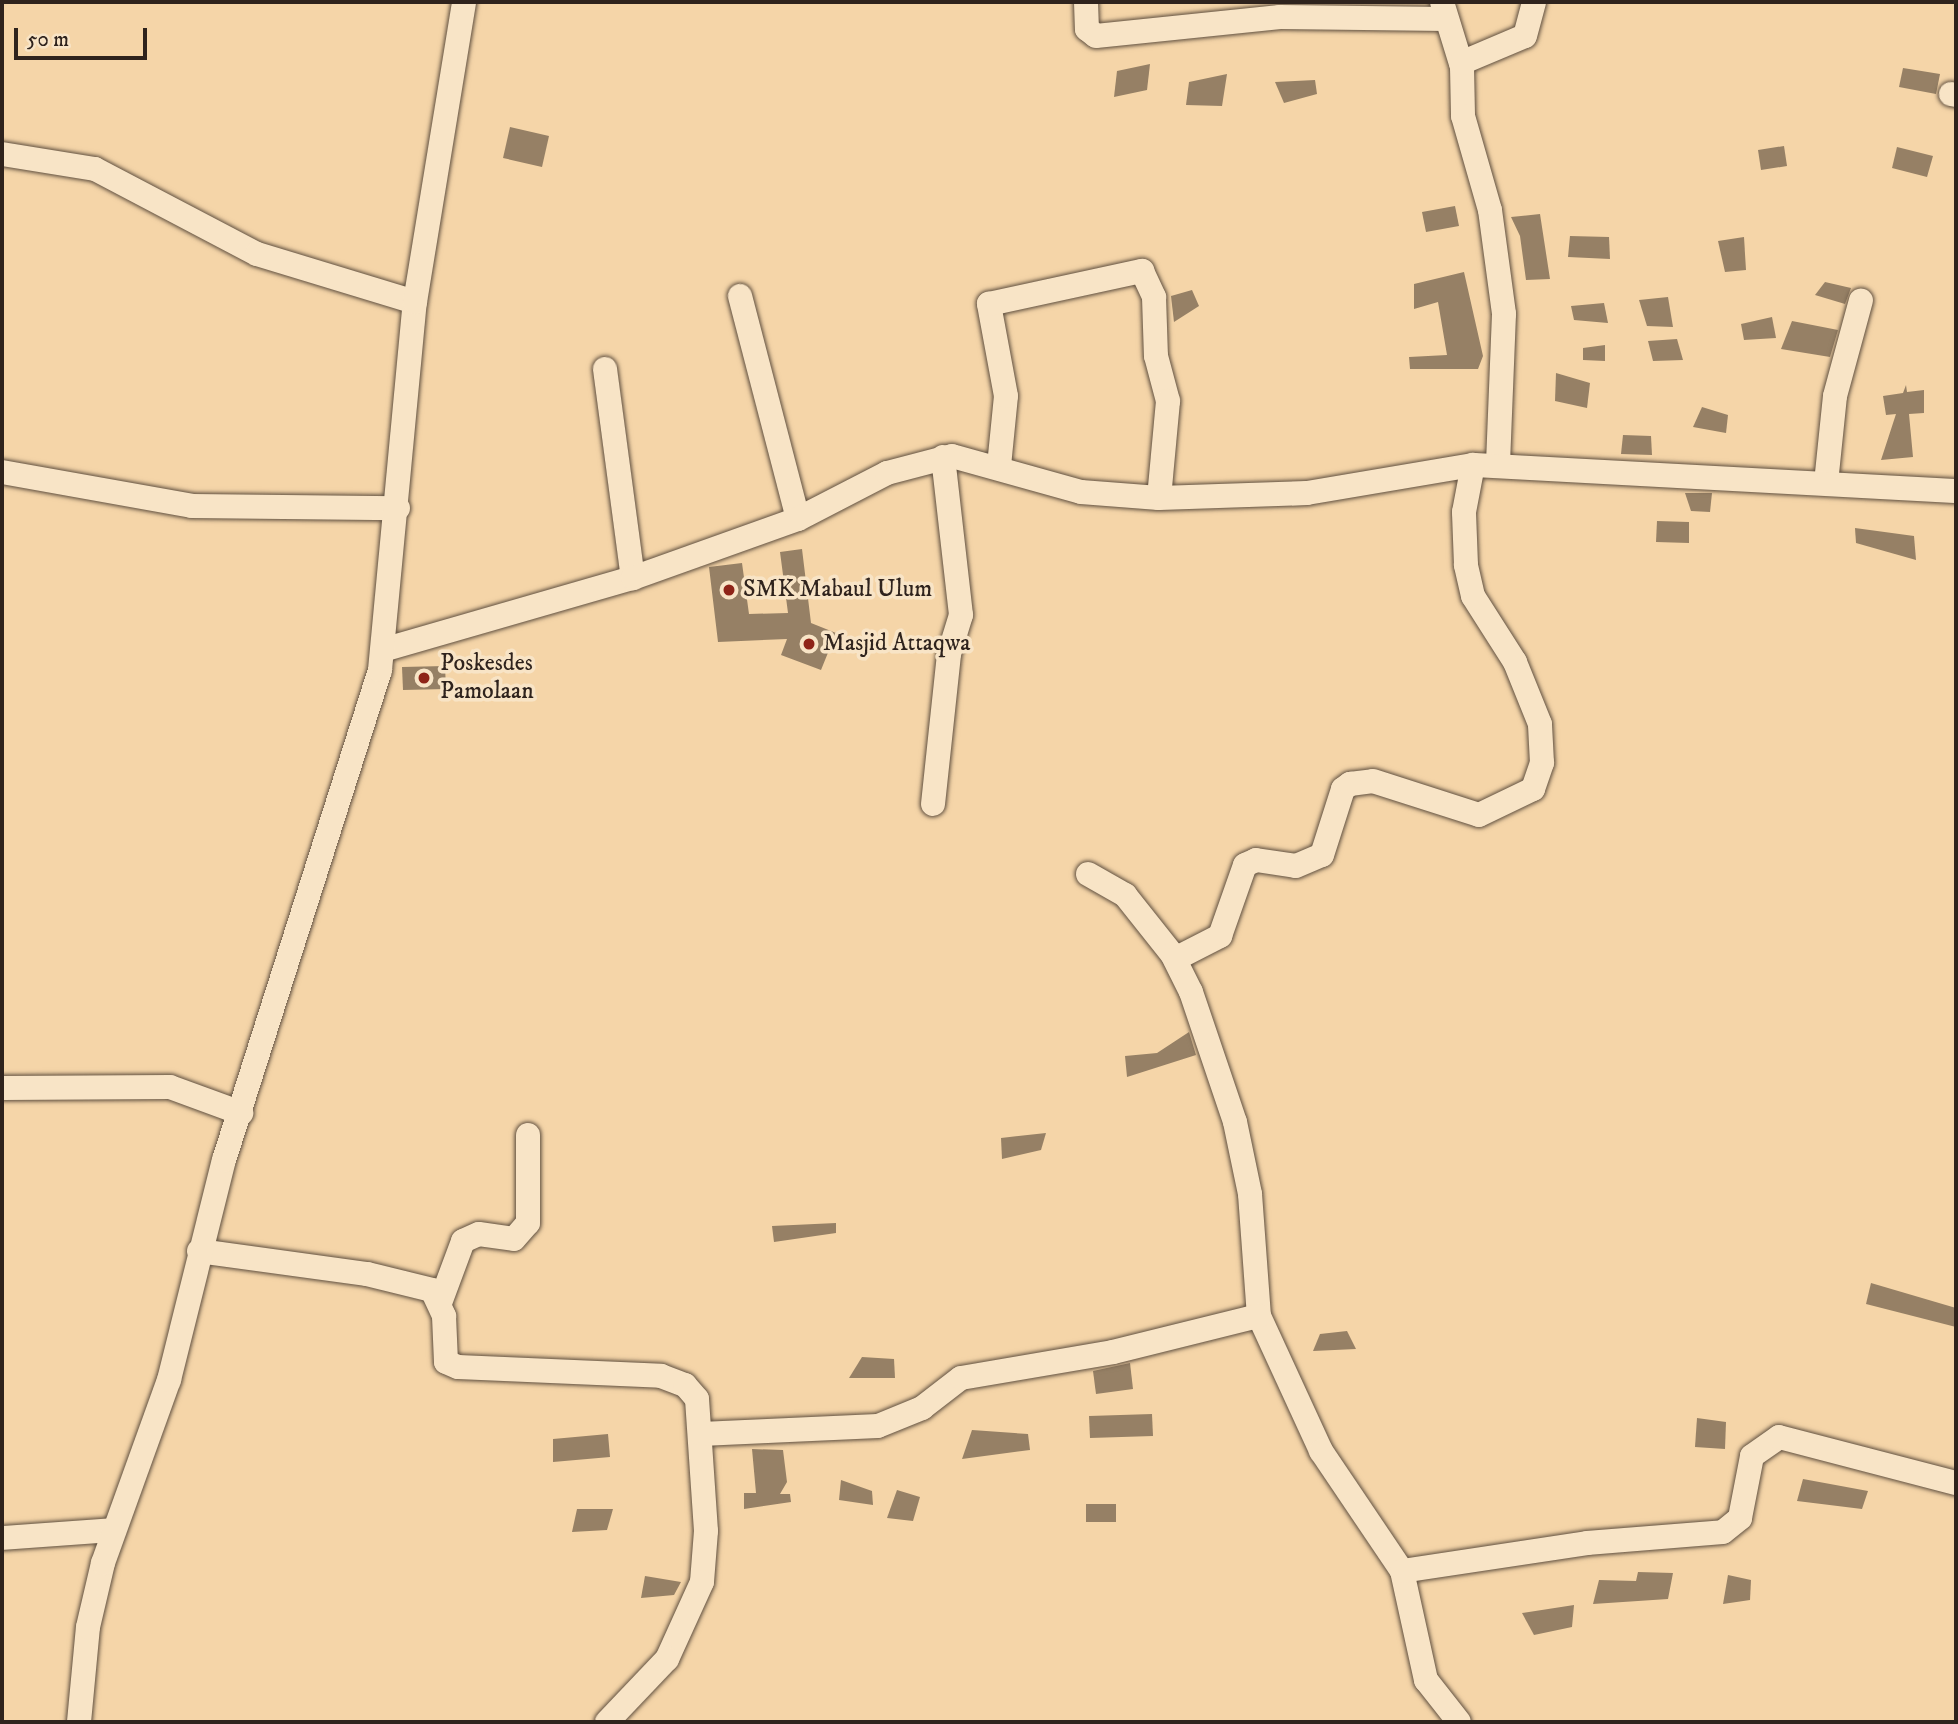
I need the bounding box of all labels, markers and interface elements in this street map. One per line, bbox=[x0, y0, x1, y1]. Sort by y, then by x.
scale bar bbox=[18, 14, 150, 58]
text: 50 m bbox=[27, 27, 69, 53]
place label: SMK Mabaul Ulum bbox=[743, 576, 932, 604]
marker: SMK Mabaul Ulum bbox=[721, 582, 737, 598]
place label: Masjid Attaqwa bbox=[823, 630, 970, 658]
marker: Masjid Attaqwa bbox=[801, 636, 817, 652]
place label: Poskesdes Pamolaan bbox=[440, 650, 534, 706]
marker: Poskesdes Pamolaan bbox=[414, 668, 434, 688]

